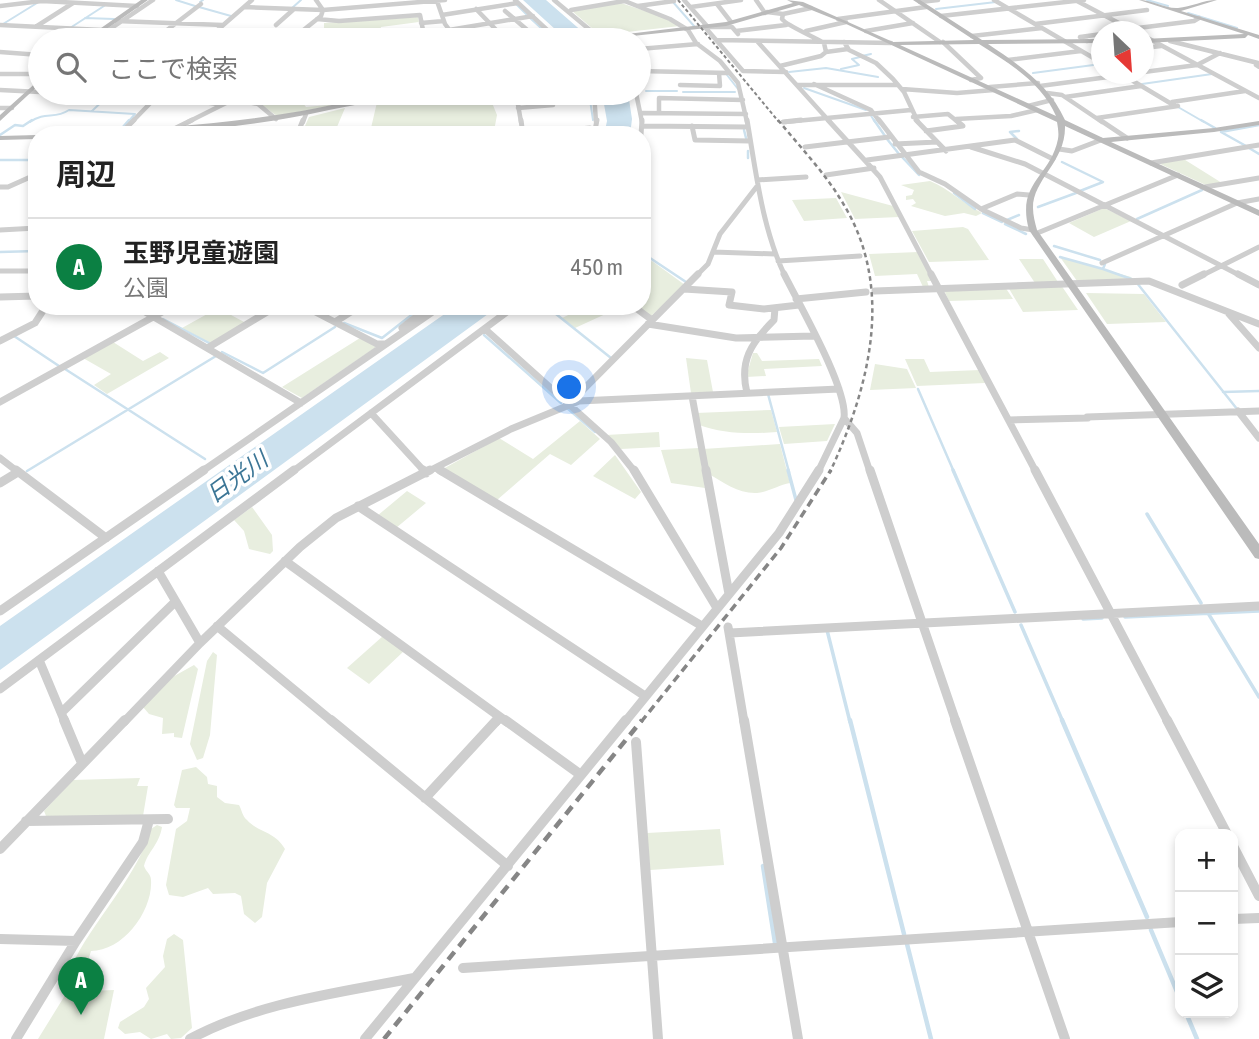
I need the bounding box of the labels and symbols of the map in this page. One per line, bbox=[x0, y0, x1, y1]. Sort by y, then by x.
north arrow bbox=[1091, 21, 1154, 84]
your location bbox=[552, 370, 586, 404]
water label: 日光川 bbox=[201, 444, 275, 508]
pin: A bbox=[58, 957, 104, 1015]

